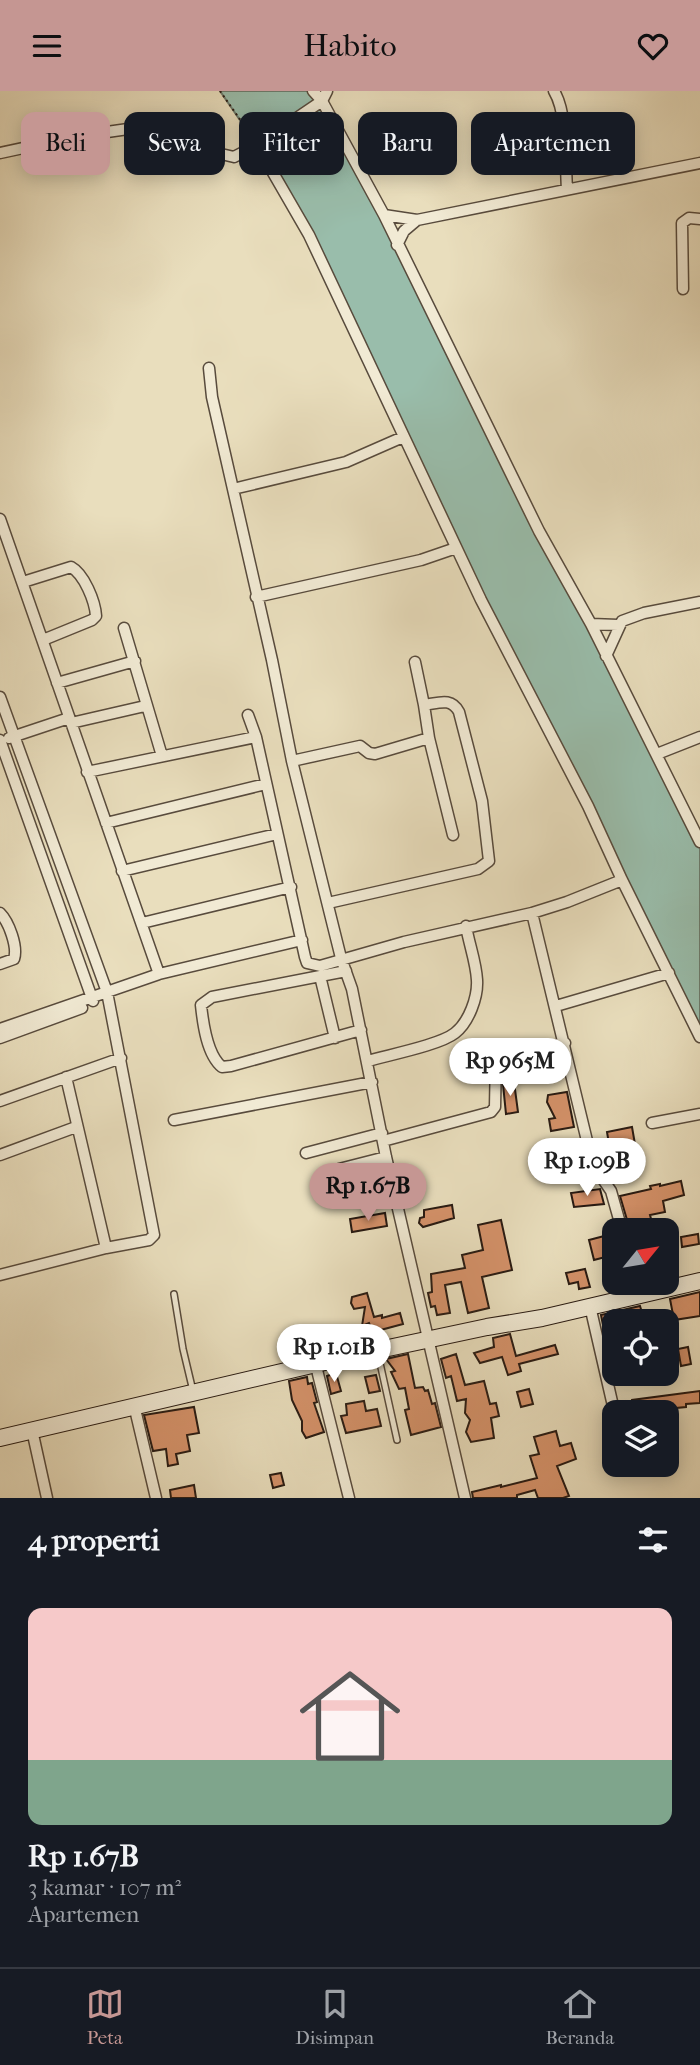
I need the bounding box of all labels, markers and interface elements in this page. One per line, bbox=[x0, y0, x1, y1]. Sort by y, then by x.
icon: menu bbox=[28, 27, 66, 65]
text: Habito bbox=[303, 27, 397, 64]
icon: heart bbox=[634, 27, 672, 65]
chip: Beli bbox=[21, 112, 110, 175]
chip: Sewa bbox=[124, 112, 225, 175]
chip: Filter bbox=[239, 112, 344, 175]
chip: Baru bbox=[358, 112, 457, 175]
chip: Apartemen bbox=[471, 112, 635, 175]
pin: Rp 965M bbox=[445, 1039, 575, 1098]
text: Rp 965M bbox=[465, 1047, 555, 1074]
pin: Rp 1.09B bbox=[515, 1139, 659, 1198]
text: Rp 1.09B bbox=[544, 1147, 630, 1174]
pin: Rp 1.67B bbox=[296, 1163, 440, 1223]
text: Rp 1.67B bbox=[325, 1172, 411, 1199]
north arrow bbox=[602, 1218, 679, 1295]
map controls bbox=[602, 1218, 679, 1477]
button: locate bbox=[602, 1309, 679, 1386]
pin: Rp 1.01B bbox=[262, 1325, 406, 1384]
text: Rp 1.01B bbox=[293, 1333, 375, 1360]
button: layers bbox=[602, 1400, 679, 1477]
icon: filters bbox=[634, 1521, 672, 1559]
text: 4 properti bbox=[28, 1523, 160, 1558]
icon: home bbox=[287, 1653, 413, 1779]
text: Rp 1.67B bbox=[28, 1839, 139, 1874]
text: 3 kamar · 107 m² bbox=[28, 1874, 181, 1901]
text: Apartemen bbox=[28, 1901, 139, 1928]
tab: Peta bbox=[86, 1985, 124, 2049]
tab: Disimpan bbox=[295, 1985, 374, 2049]
tab: Beranda bbox=[546, 1985, 614, 2049]

